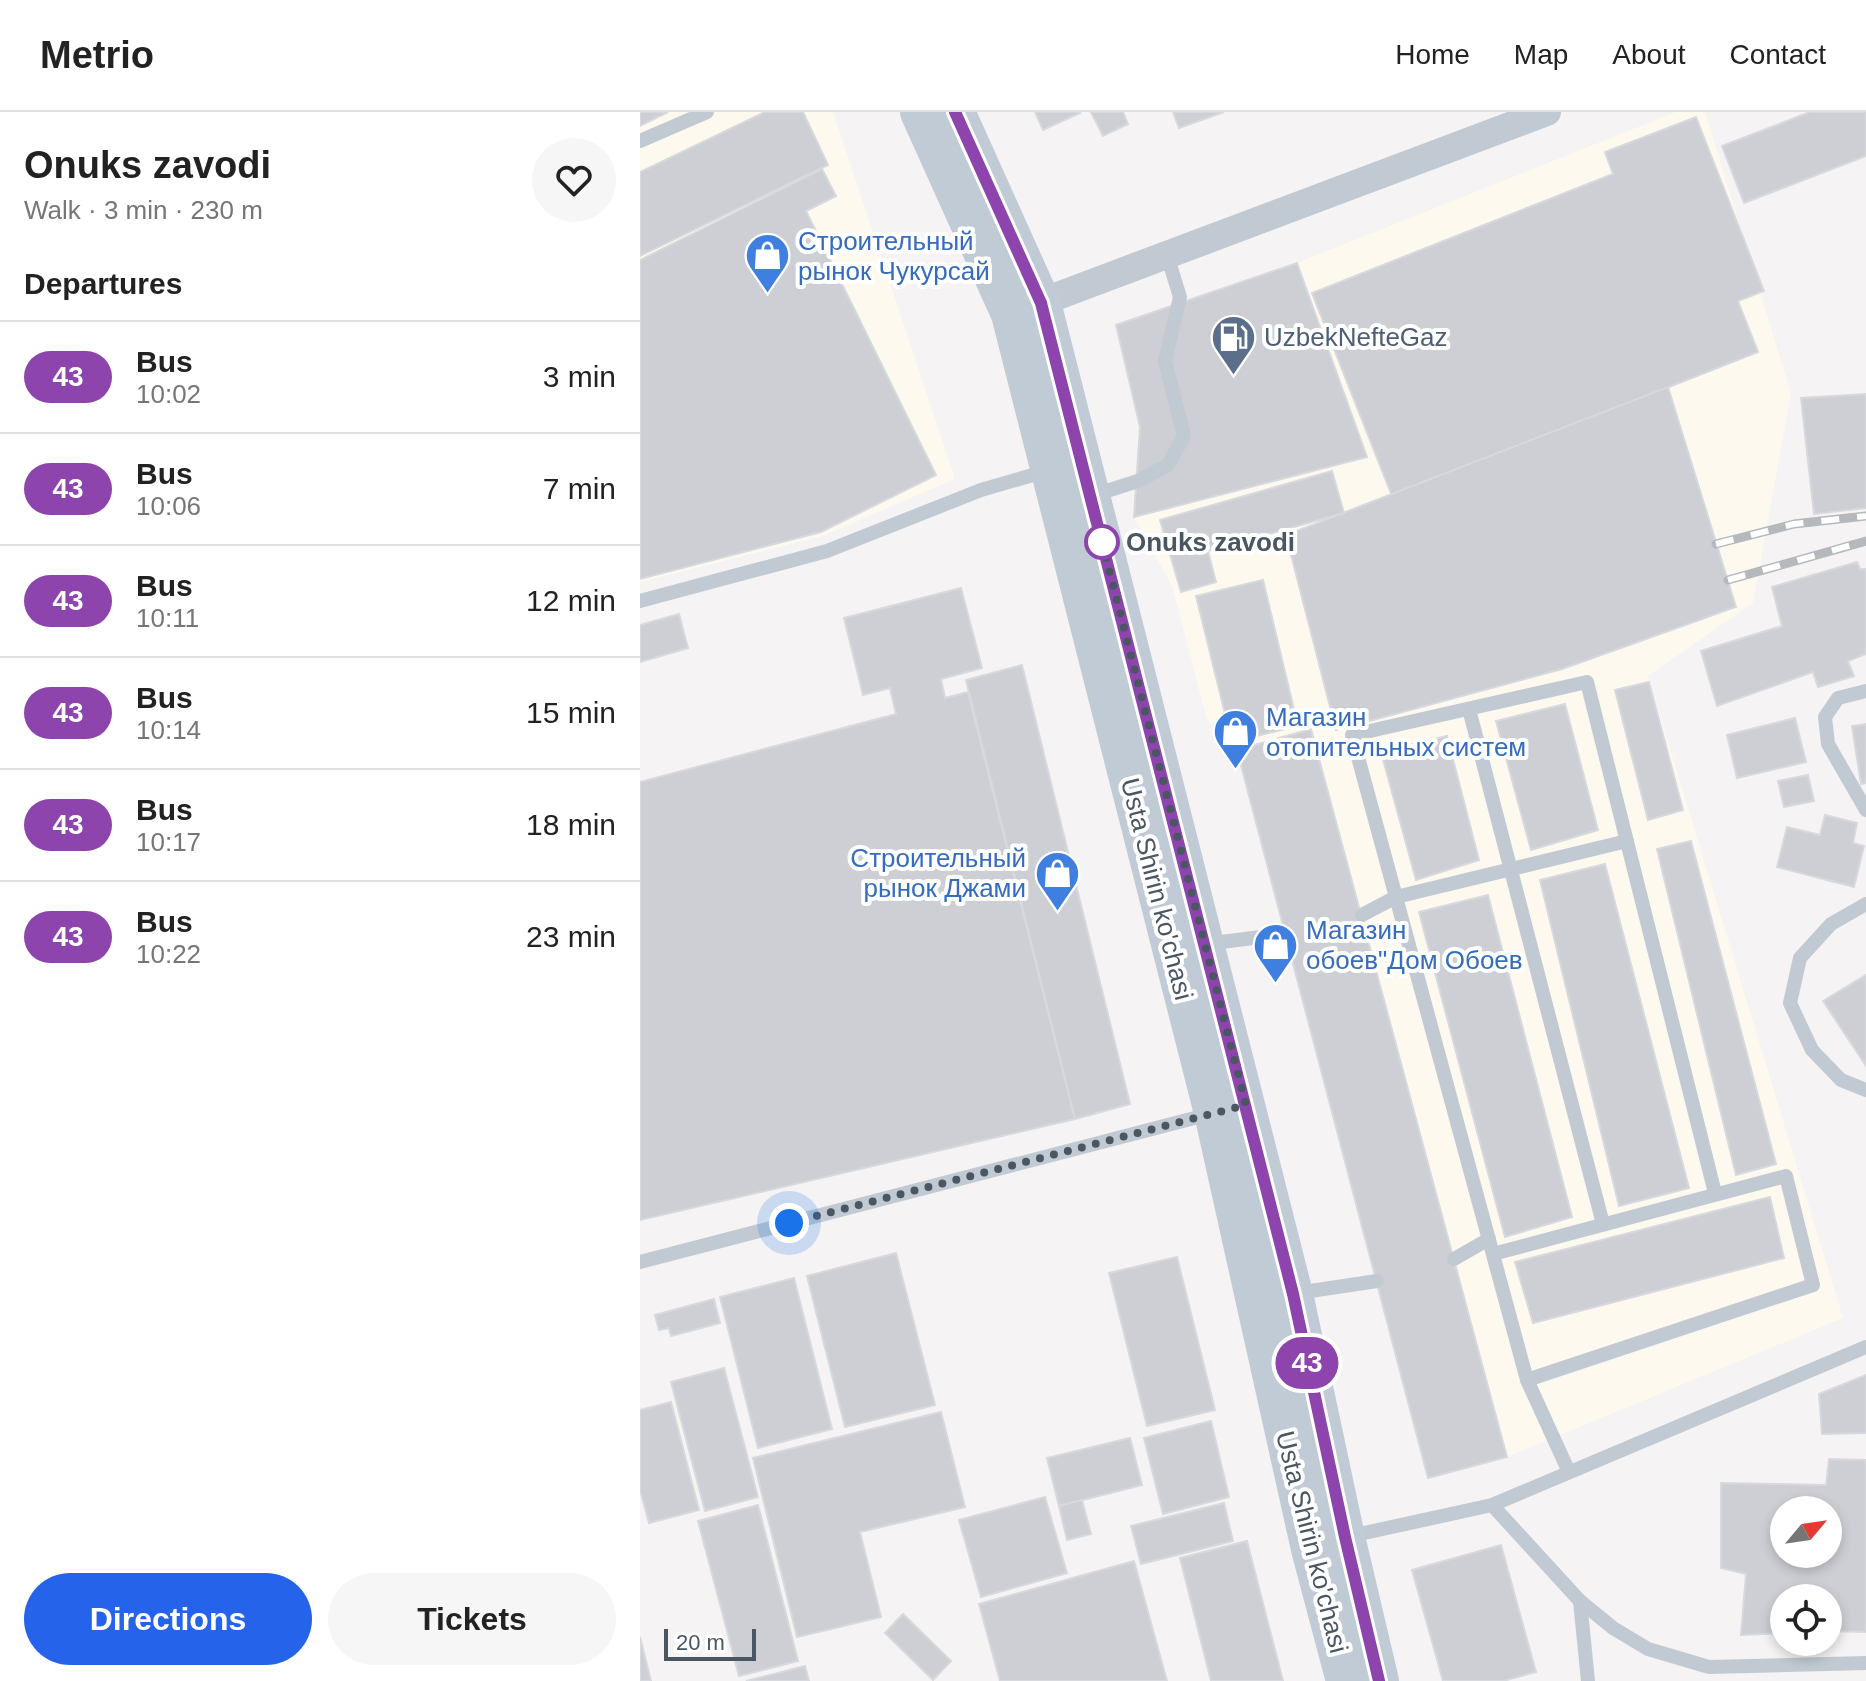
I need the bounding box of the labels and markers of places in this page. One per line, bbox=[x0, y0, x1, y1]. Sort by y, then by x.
place label: Строительный рынок Чукурсай bbox=[798, 226, 990, 286]
shop icon: Строительный рынок Чукурсай bbox=[743, 232, 791, 295]
fuel station icon: UzbekNefteGaz bbox=[1209, 313, 1257, 376]
place label: UzbekNefteGaz bbox=[1264, 322, 1448, 352]
marker: Onuks zavodi bbox=[1085, 525, 1119, 559]
place label: Onuks zavodi bbox=[1126, 527, 1295, 557]
place label: Магазин отопительных систем bbox=[1266, 702, 1526, 762]
shop icon: Магазин отопительных систем bbox=[1211, 708, 1259, 771]
place label: Строительный рынок Джами bbox=[850, 843, 1026, 903]
shop icon: Строительный рынок Джами bbox=[1033, 849, 1081, 912]
place label: Магазин обоев"Дом Обоев bbox=[1306, 915, 1523, 975]
shop icon: Магазин обоев"Дом Обоев bbox=[1251, 921, 1299, 984]

